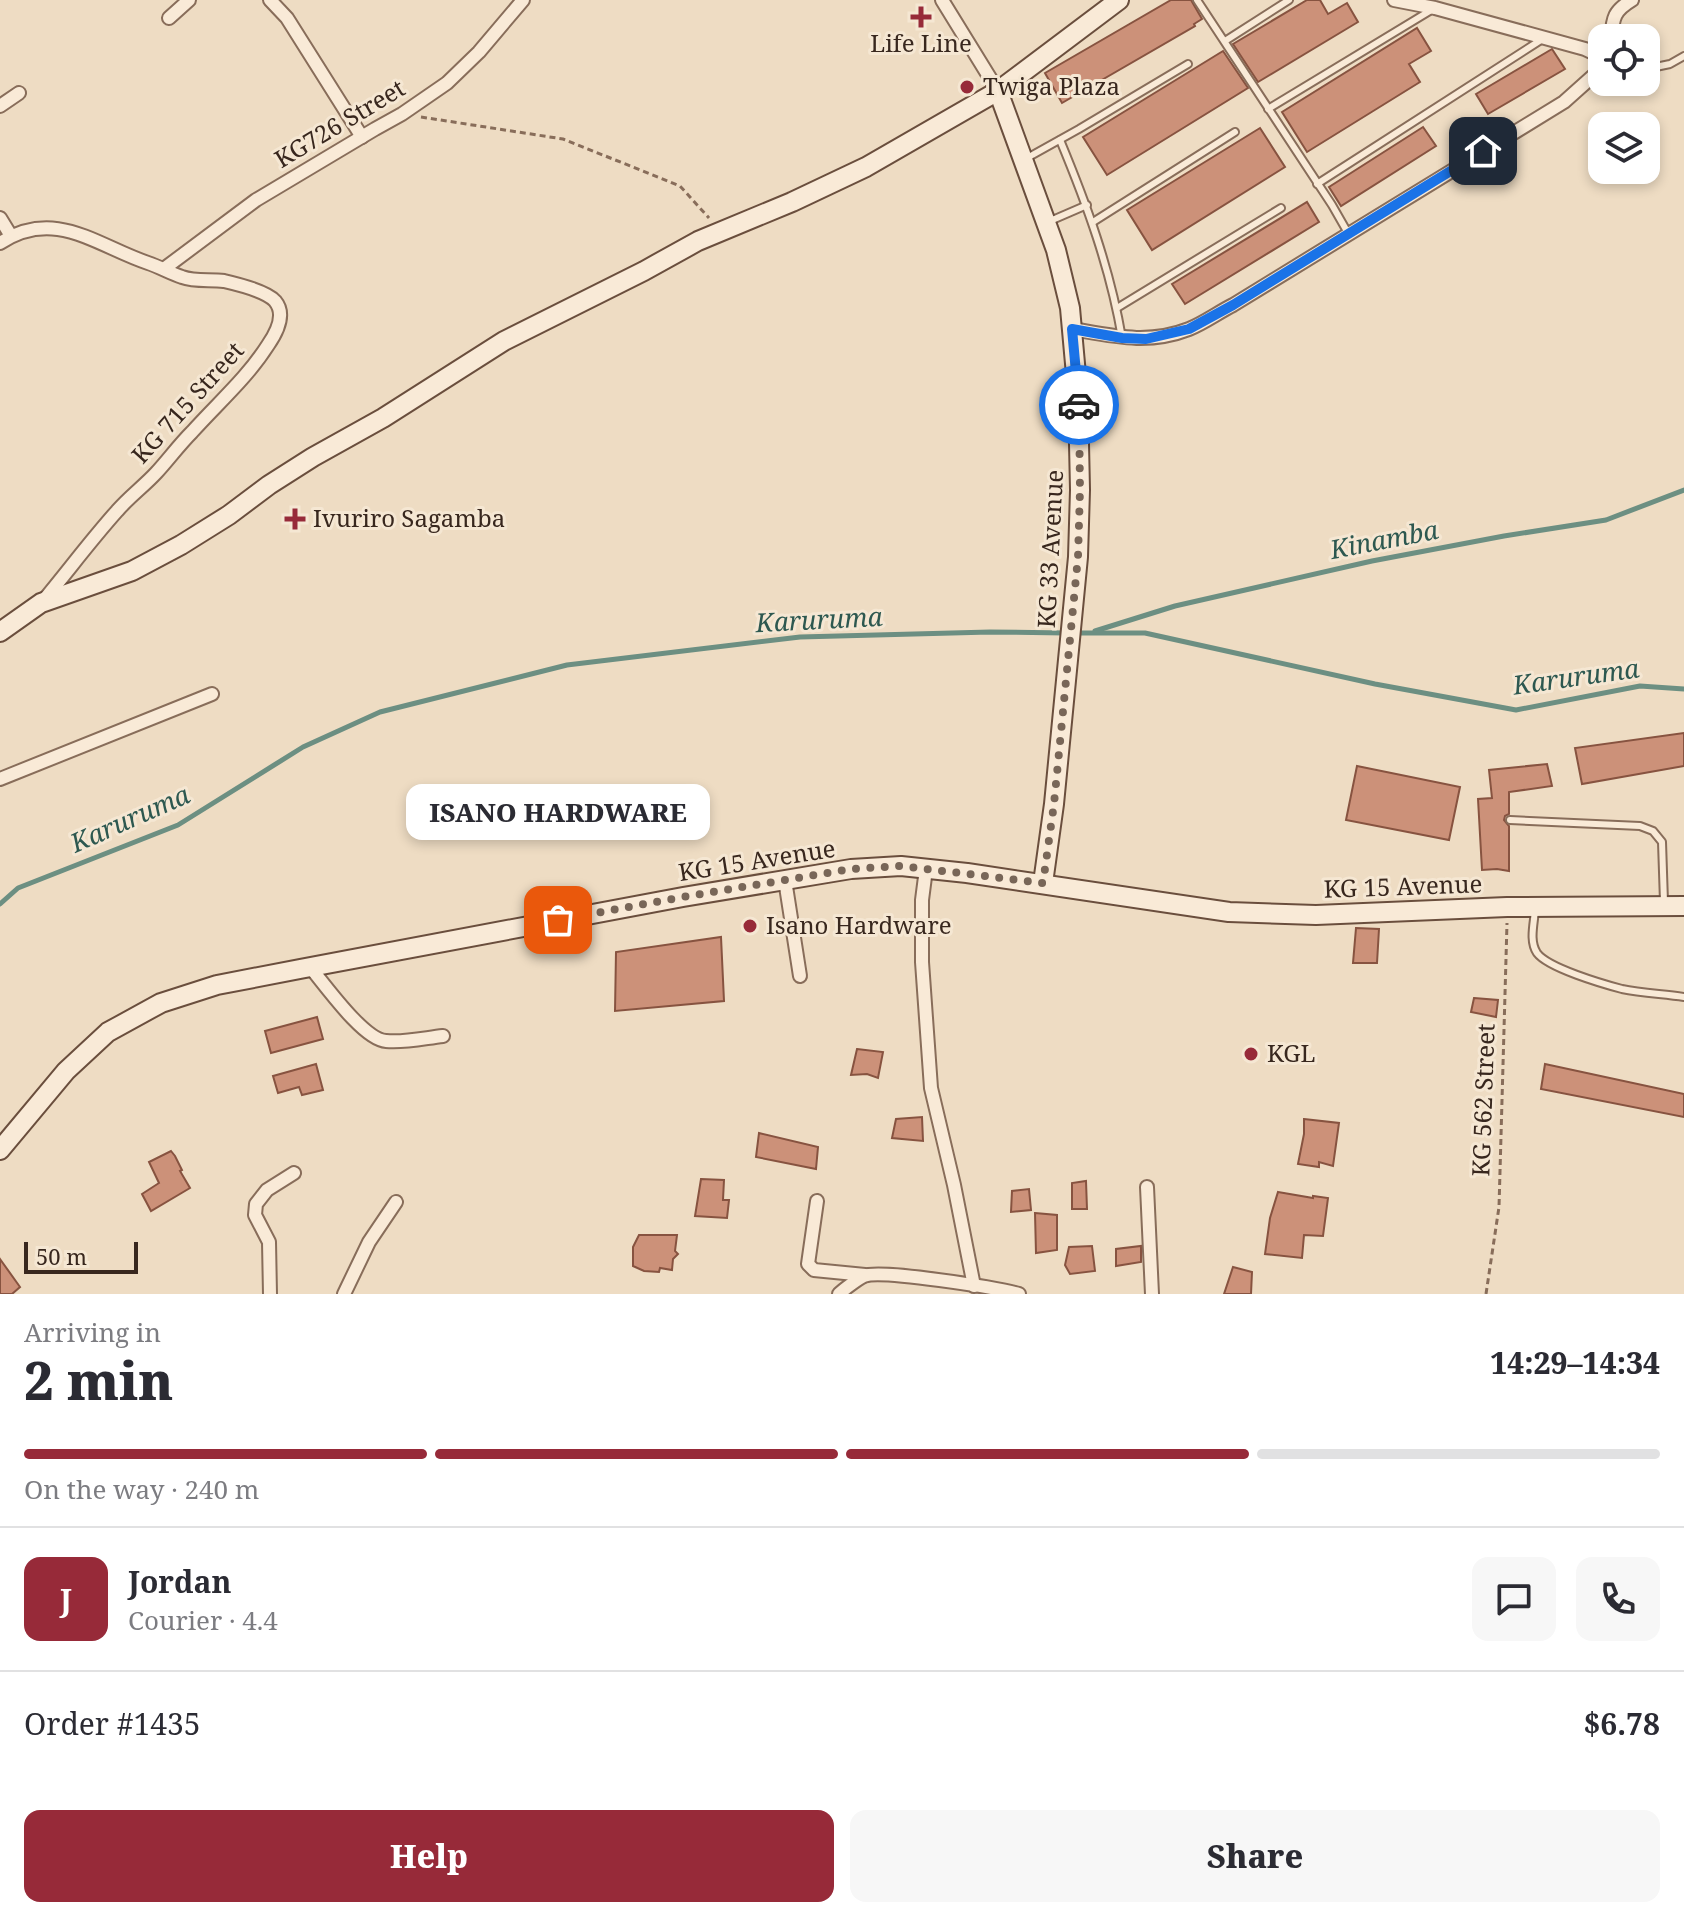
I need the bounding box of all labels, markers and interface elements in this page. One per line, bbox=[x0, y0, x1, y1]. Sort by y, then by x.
marker: Life Line bbox=[912, 8, 930, 26]
map controls bbox=[1588, 24, 1660, 184]
button: locate bbox=[1588, 24, 1660, 96]
place label: Life Line bbox=[870, 26, 972, 59]
place label: Twiga Plaza bbox=[983, 69, 1120, 102]
street label: KG726 Street bbox=[268, 71, 411, 175]
marker: Twiga Plaza bbox=[958, 78, 976, 96]
button: layers bbox=[1588, 112, 1660, 184]
pin bbox=[1449, 117, 1517, 185]
icon: home bbox=[1461, 129, 1505, 173]
street label: KG 715 Street bbox=[123, 334, 250, 470]
courier bbox=[1039, 365, 1119, 445]
icon: car bbox=[1057, 383, 1101, 427]
street label: KG 33 Avenue bbox=[1029, 469, 1070, 629]
place label: Ivuriro Sagamba bbox=[313, 501, 505, 534]
marker: Ivuriro Sagamba bbox=[284, 508, 306, 530]
water label: Kinamba bbox=[1326, 511, 1441, 567]
water label: Karuruma bbox=[754, 598, 883, 640]
water label: Karuruma bbox=[1509, 649, 1641, 703]
water label: Karuruma bbox=[63, 776, 195, 861]
callout: ISANO HARDWARE bbox=[406, 784, 710, 840]
text: ISANO HARDWARE bbox=[429, 794, 687, 830]
street label: KG 15 Avenue bbox=[676, 831, 838, 888]
street label: KG 15 Avenue bbox=[1323, 866, 1483, 905]
pin bbox=[524, 886, 592, 954]
icon: bag bbox=[536, 898, 580, 942]
place label: Isano Hardware bbox=[766, 908, 952, 941]
marker: Isano Hardware bbox=[741, 917, 759, 935]
street label: KG 562 Street bbox=[1463, 1023, 1502, 1177]
place label: KGL bbox=[1267, 1036, 1315, 1069]
marker: KGL bbox=[1242, 1045, 1260, 1063]
scale bar bbox=[24, 1238, 138, 1274]
text: 50 m bbox=[36, 1241, 87, 1271]
text: Arriving in bbox=[24, 1314, 161, 1350]
text: 14:29–14:34 bbox=[1490, 1342, 1660, 1383]
text: 2 min bbox=[24, 1344, 173, 1415]
text: On the way · 240 m bbox=[24, 1471, 259, 1507]
button: chat bbox=[1472, 1557, 1556, 1641]
button: phone bbox=[1576, 1557, 1660, 1641]
text: Jordan bbox=[128, 1561, 231, 1602]
text: J bbox=[60, 1579, 72, 1620]
text: Courier · 4.4 bbox=[128, 1602, 278, 1638]
text: Order #1435 bbox=[24, 1703, 201, 1744]
text: $6.78 bbox=[1583, 1703, 1660, 1744]
button: Help bbox=[24, 1810, 834, 1902]
button: Share bbox=[850, 1810, 1660, 1902]

